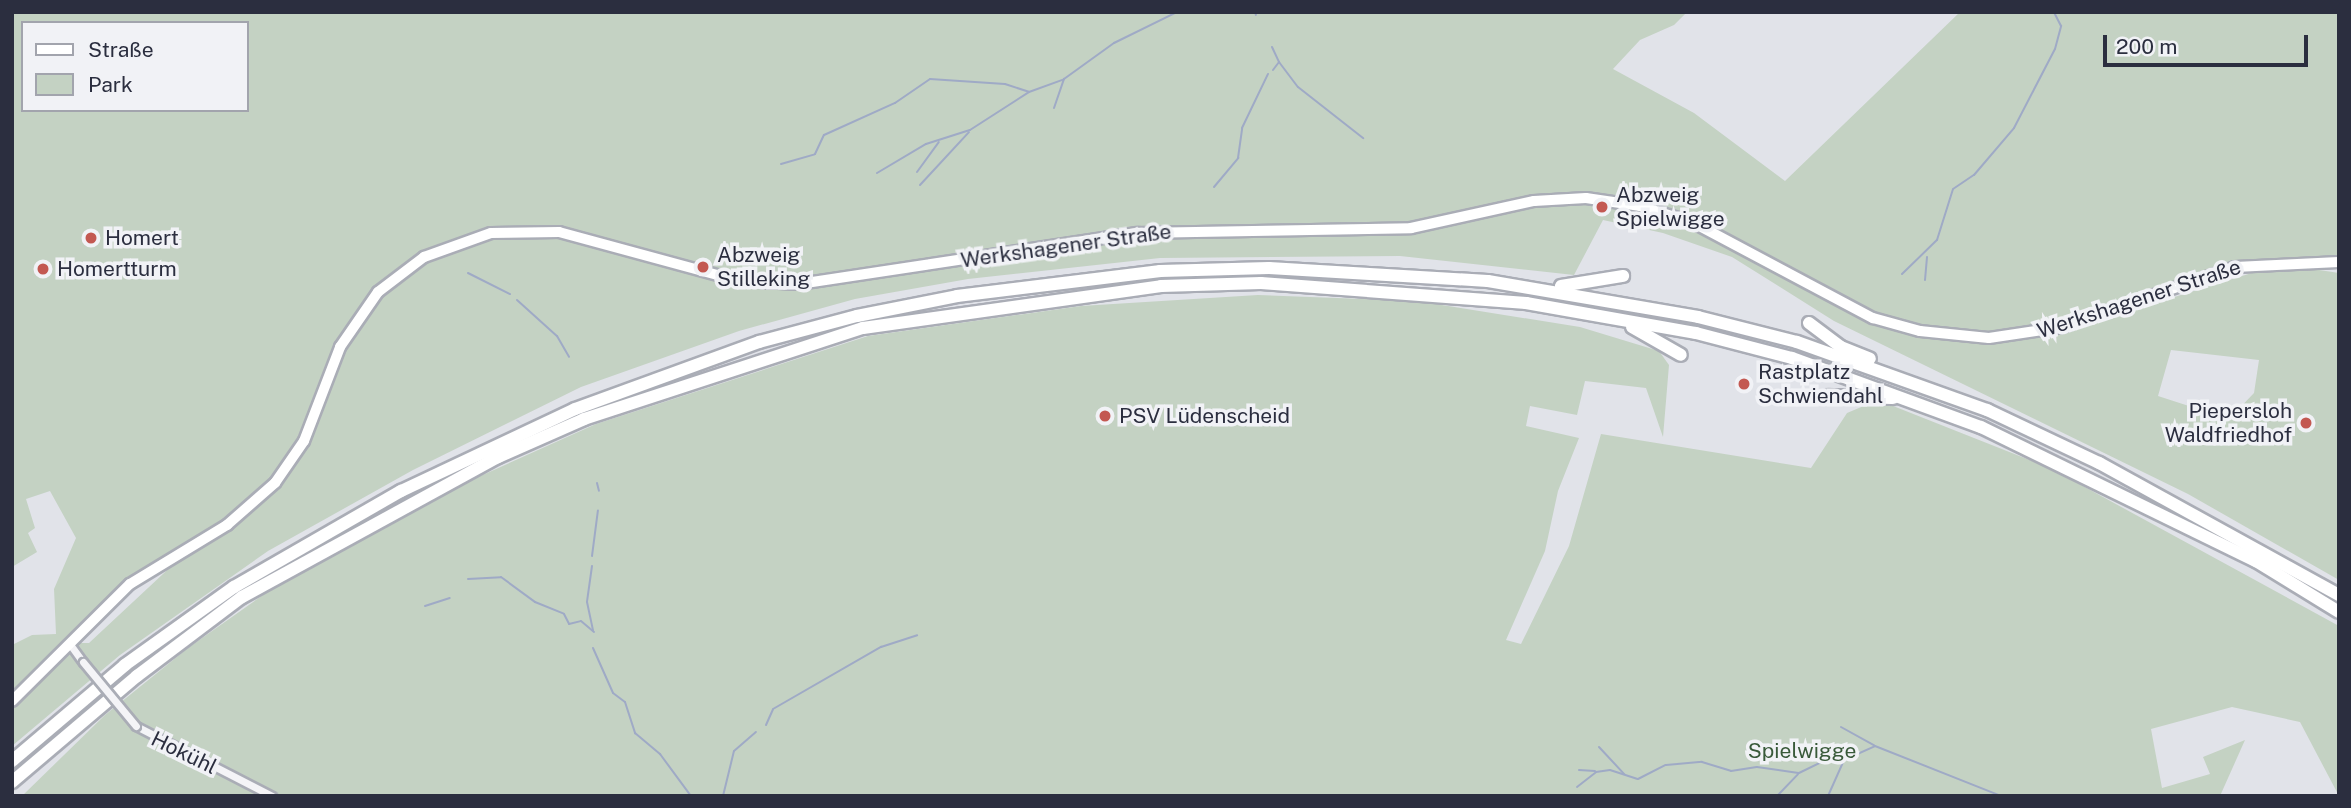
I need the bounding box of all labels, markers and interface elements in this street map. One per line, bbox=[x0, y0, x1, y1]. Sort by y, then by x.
legend bbox=[21, 21, 248, 112]
scale bar bbox=[2106, 21, 2311, 65]
text: 200 m bbox=[2116, 34, 2177, 59]
text: Straße bbox=[88, 37, 154, 62]
text: Park bbox=[88, 72, 133, 97]
place label: Abzweig Spielwigge bbox=[1616, 182, 1725, 232]
marker: Abzweig Spielwigge bbox=[1594, 199, 1610, 215]
street label: Werkshagener Straße bbox=[959, 219, 1173, 273]
place label: Homert bbox=[105, 225, 179, 251]
marker: Homert bbox=[83, 230, 99, 246]
place label: Abzweig Stilleking bbox=[717, 242, 810, 292]
street label: Werkshagener Straße bbox=[2034, 254, 2244, 344]
place label: Homertturm bbox=[57, 256, 177, 282]
marker: Abzweig Stilleking bbox=[695, 259, 711, 275]
marker: Homertturm bbox=[35, 261, 51, 277]
place label: Rastplatz Schwiendahl bbox=[1758, 359, 1883, 409]
marker: Rastplatz Schwiendahl bbox=[1736, 376, 1752, 392]
place label: Piepersloh Waldfriedhof bbox=[2165, 398, 2292, 448]
place label: PSV Lüdenscheid bbox=[1119, 403, 1290, 429]
marker: PSV Lüdenscheid bbox=[1097, 408, 1113, 424]
marker: Piepersloh Waldfriedhof bbox=[2298, 415, 2314, 431]
street label: Hokühl bbox=[147, 726, 221, 780]
park label: Spielwigge bbox=[1748, 738, 1856, 764]

